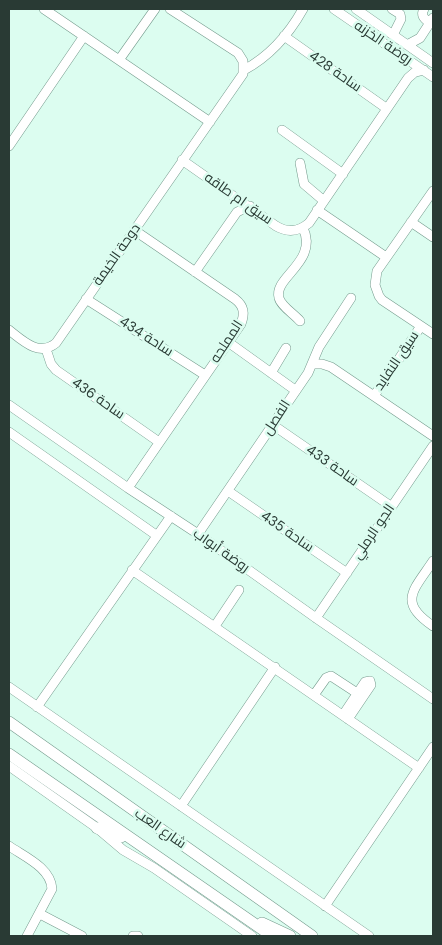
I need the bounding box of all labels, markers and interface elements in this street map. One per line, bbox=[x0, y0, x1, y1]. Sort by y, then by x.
street label: روضة الخزنه bbox=[351, 17, 415, 69]
street label: ساحة 428 bbox=[306, 48, 364, 96]
street label: سيق ام طاقه bbox=[201, 169, 275, 229]
street label: دوحة الخيمة bbox=[90, 221, 144, 289]
street label: ساحة 434 bbox=[116, 313, 176, 361]
street label: المملحه bbox=[207, 318, 247, 366]
street label: سيق النفايد bbox=[371, 328, 423, 394]
street label: ساحة 436 bbox=[68, 375, 128, 423]
street label: الفصل bbox=[260, 397, 294, 439]
street label: ساحة 433 bbox=[302, 442, 362, 490]
street label: الجو الرملي bbox=[349, 501, 399, 563]
street label: ساحة 435 bbox=[257, 508, 317, 556]
street label: روضة أبواب bbox=[190, 525, 252, 577]
street label: شارع العب bbox=[131, 805, 189, 853]

